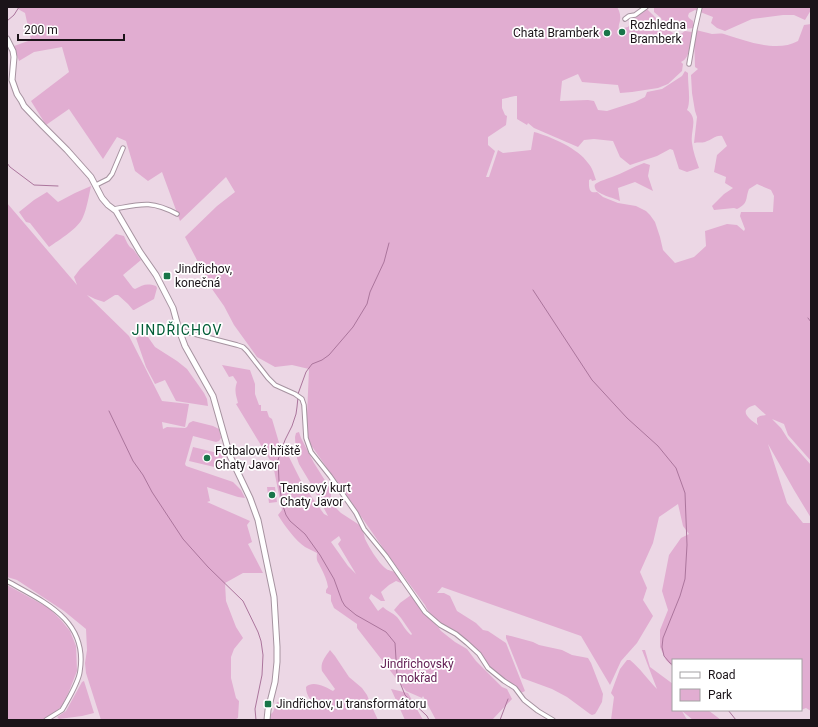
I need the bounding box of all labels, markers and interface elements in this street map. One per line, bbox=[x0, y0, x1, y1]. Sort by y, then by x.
scale bar bbox=[18, 16, 124, 42]
place label: Rozhledna Bramberk bbox=[630, 18, 686, 46]
text: 200 m bbox=[24, 23, 58, 37]
place label: Chata Bramberk bbox=[513, 26, 600, 40]
marker: Rozhledna Bramberk bbox=[617, 27, 627, 37]
marker: Chata Bramberk bbox=[602, 28, 612, 38]
place label: Jindřichov, konečná bbox=[175, 262, 232, 290]
marker: Jindřichov, konečná bbox=[162, 271, 172, 281]
district label: JINDŘICHOV bbox=[132, 321, 222, 338]
place label: Fotbalové hřiště Chaty Javor bbox=[215, 444, 300, 472]
marker: Fotbalové hřiště Chaty Javor bbox=[202, 453, 212, 463]
place label: Tenisový kurt Chaty Javor bbox=[280, 481, 351, 509]
marker: Tenisový kurt Chaty Javor bbox=[267, 490, 277, 500]
park label: Jindřichovský mokřad bbox=[380, 657, 454, 685]
legend bbox=[672, 659, 802, 711]
text: Road bbox=[708, 668, 736, 682]
text: Park bbox=[708, 688, 733, 702]
place label: Jindřichov, u transformátoru bbox=[276, 697, 426, 711]
marker: Jindřichov, u transformátoru bbox=[263, 699, 273, 709]

